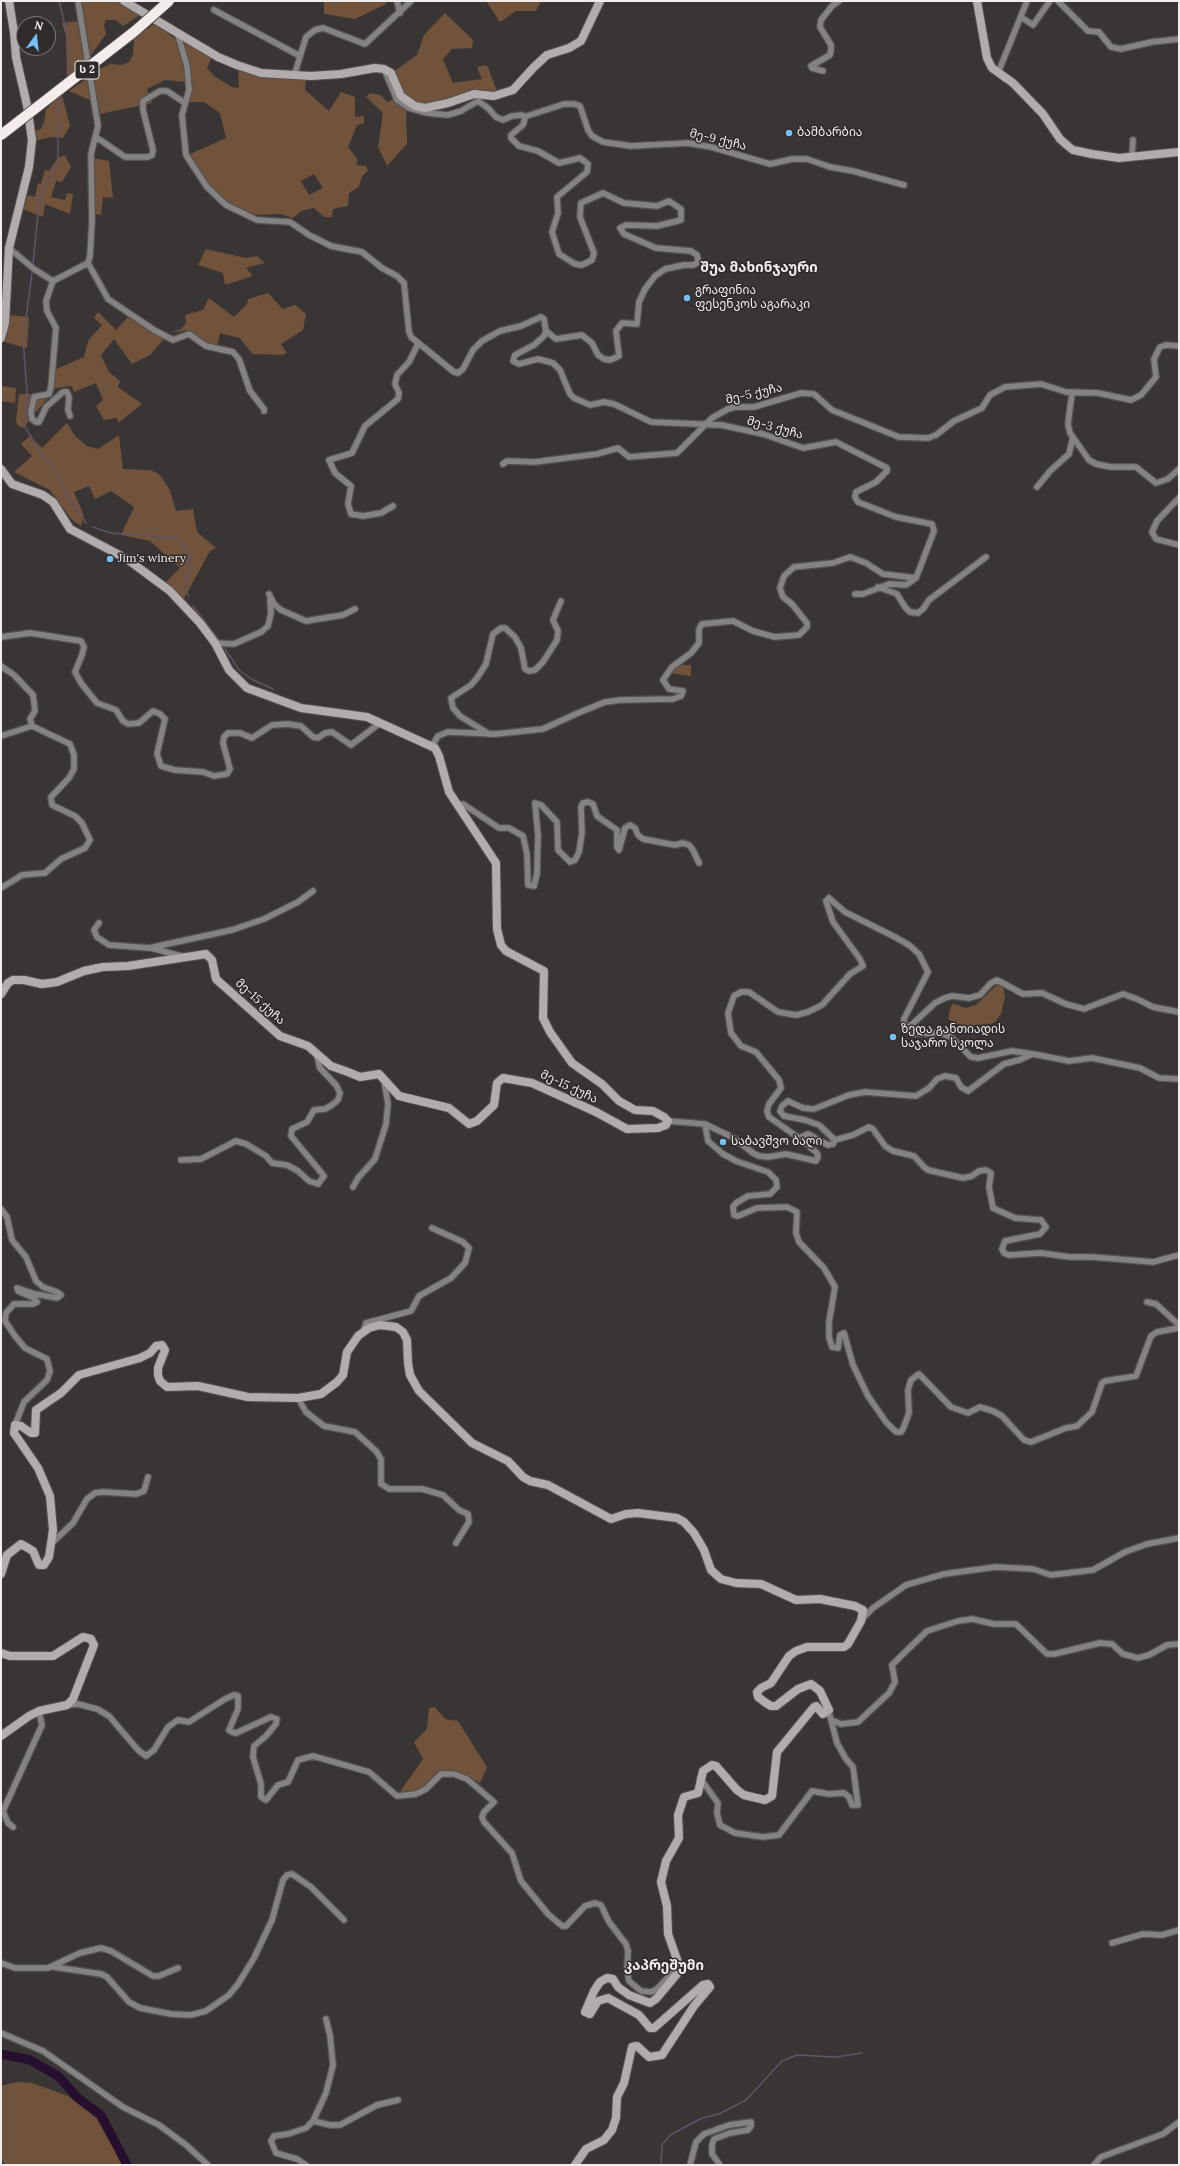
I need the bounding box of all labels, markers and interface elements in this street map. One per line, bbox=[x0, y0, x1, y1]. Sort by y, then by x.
north arrow bbox=[16, 16, 56, 56]
text: N bbox=[33, 18, 45, 33]
road number: ს 2 bbox=[75, 61, 99, 79]
street label: მე-9 ქუჩა bbox=[688, 126, 748, 154]
place label: ბამბარბია bbox=[797, 126, 862, 140]
marker: ბამბარბია bbox=[784, 128, 794, 138]
district label: შუა მახინჯაური bbox=[700, 260, 818, 276]
place label: გრაფინია ფესენკოს აგარაკი bbox=[695, 284, 810, 312]
marker: გრაფინია ფესენკოს აგარაკი bbox=[682, 293, 692, 303]
street label: მე-5 ქუჩა bbox=[724, 380, 784, 408]
street label: მე-3 ქუჩა bbox=[745, 414, 805, 442]
place label: Jim's winery bbox=[118, 552, 186, 566]
marker: Jim's winery bbox=[105, 554, 115, 564]
street label: მე-15 ქუჩა bbox=[232, 976, 288, 1028]
place label: ზედა განთიადის საჯარო სკოლა bbox=[901, 1023, 1005, 1051]
marker: ზედა განთიადის საჯარო სკოლა bbox=[888, 1032, 898, 1042]
street label: მე-15 ქუჩა bbox=[538, 1067, 600, 1107]
place label: საბავშვო ბაღი bbox=[731, 1135, 822, 1149]
marker: საბავშვო ბაღი bbox=[718, 1137, 728, 1147]
district label: კაპრეშუმი bbox=[624, 1958, 704, 1974]

